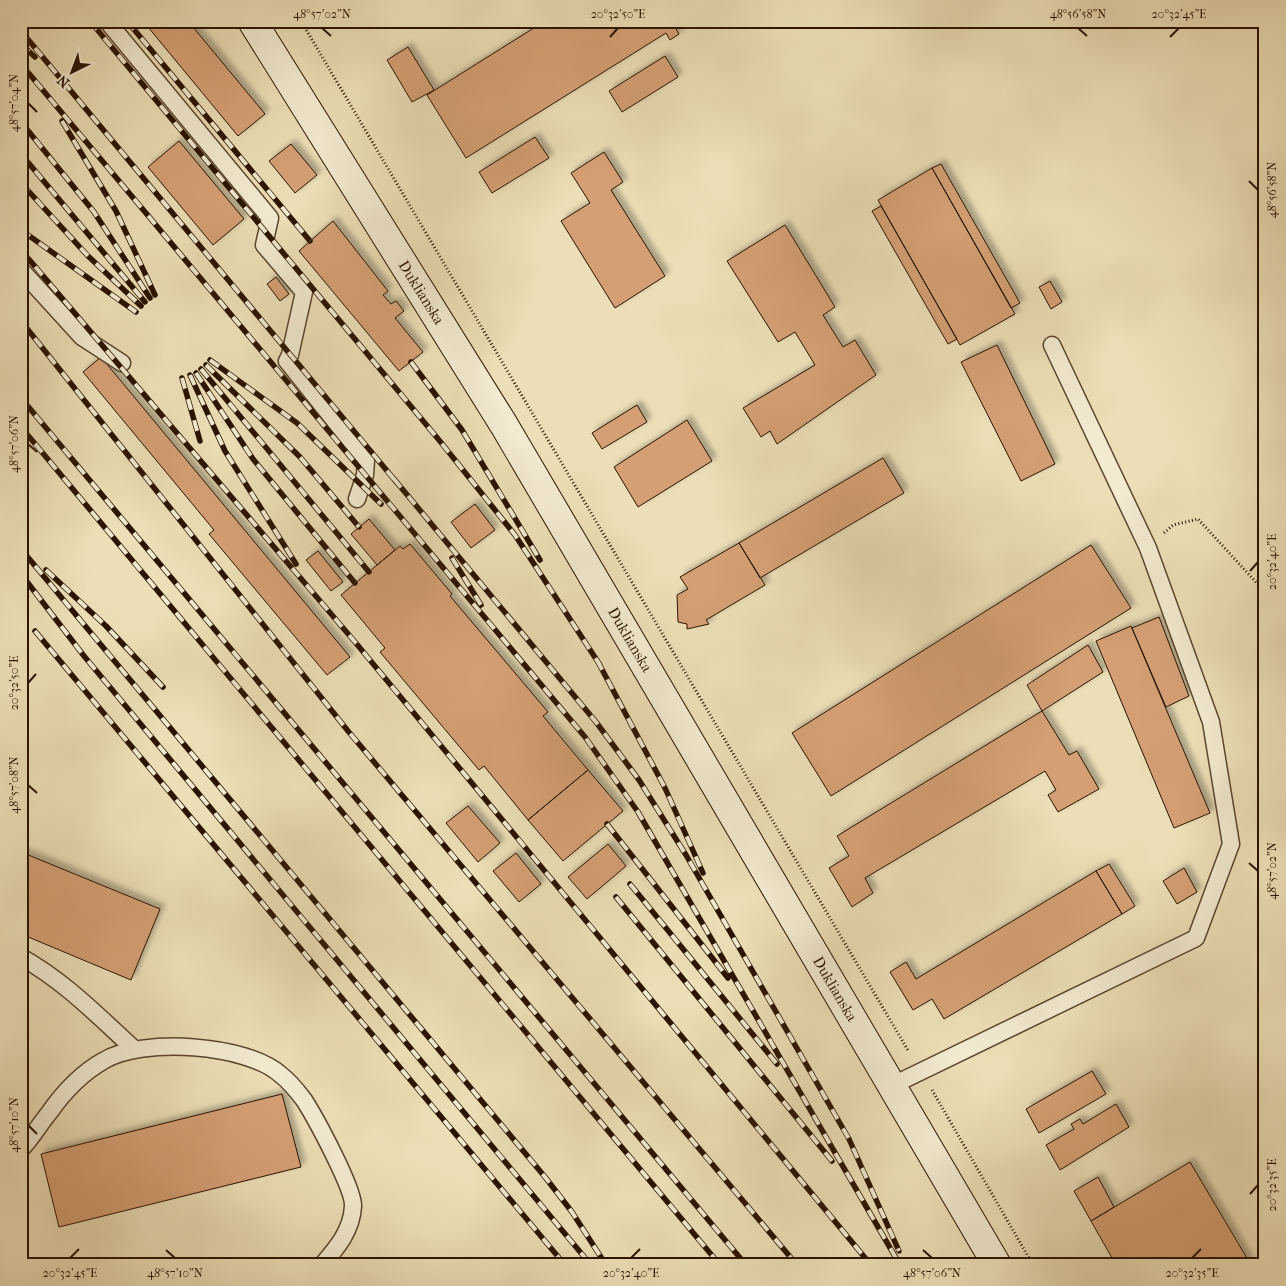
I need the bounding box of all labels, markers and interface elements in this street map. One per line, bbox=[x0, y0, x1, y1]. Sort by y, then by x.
text: 48°57'02"N bbox=[293, 7, 351, 21]
text: 20°32'50"E bbox=[591, 7, 645, 21]
text: 48°56'58"N bbox=[1050, 7, 1106, 21]
text: 20°32'45"E bbox=[1152, 7, 1206, 21]
north arrow bbox=[48, 48, 98, 98]
text: N bbox=[54, 71, 73, 91]
text: 48°57'04"N bbox=[7, 74, 21, 132]
text: 48°56'58"N bbox=[1265, 162, 1279, 218]
street label: Duklianska bbox=[395, 257, 449, 329]
text: 48°57'06"N bbox=[7, 415, 21, 473]
text: 20°32'40"E bbox=[1265, 534, 1279, 590]
street label: Duklianska bbox=[604, 604, 657, 676]
text: 20°32'50"E bbox=[7, 656, 21, 710]
text: 48°57'08"N bbox=[7, 756, 21, 814]
text: 48°57'02"N bbox=[1265, 842, 1279, 900]
street label: Duklianska bbox=[809, 953, 862, 1025]
text: 48°57'10"N bbox=[7, 1097, 21, 1153]
text: 20°32'35"E bbox=[1265, 1159, 1279, 1211]
text: 20°32'45"E bbox=[43, 1266, 97, 1280]
text: 48°57'10"N bbox=[147, 1266, 203, 1280]
text: 20°32'40"E bbox=[603, 1266, 659, 1280]
text: 48°57'06"N bbox=[903, 1266, 961, 1280]
text: 20°32'35"E bbox=[1166, 1266, 1218, 1280]

